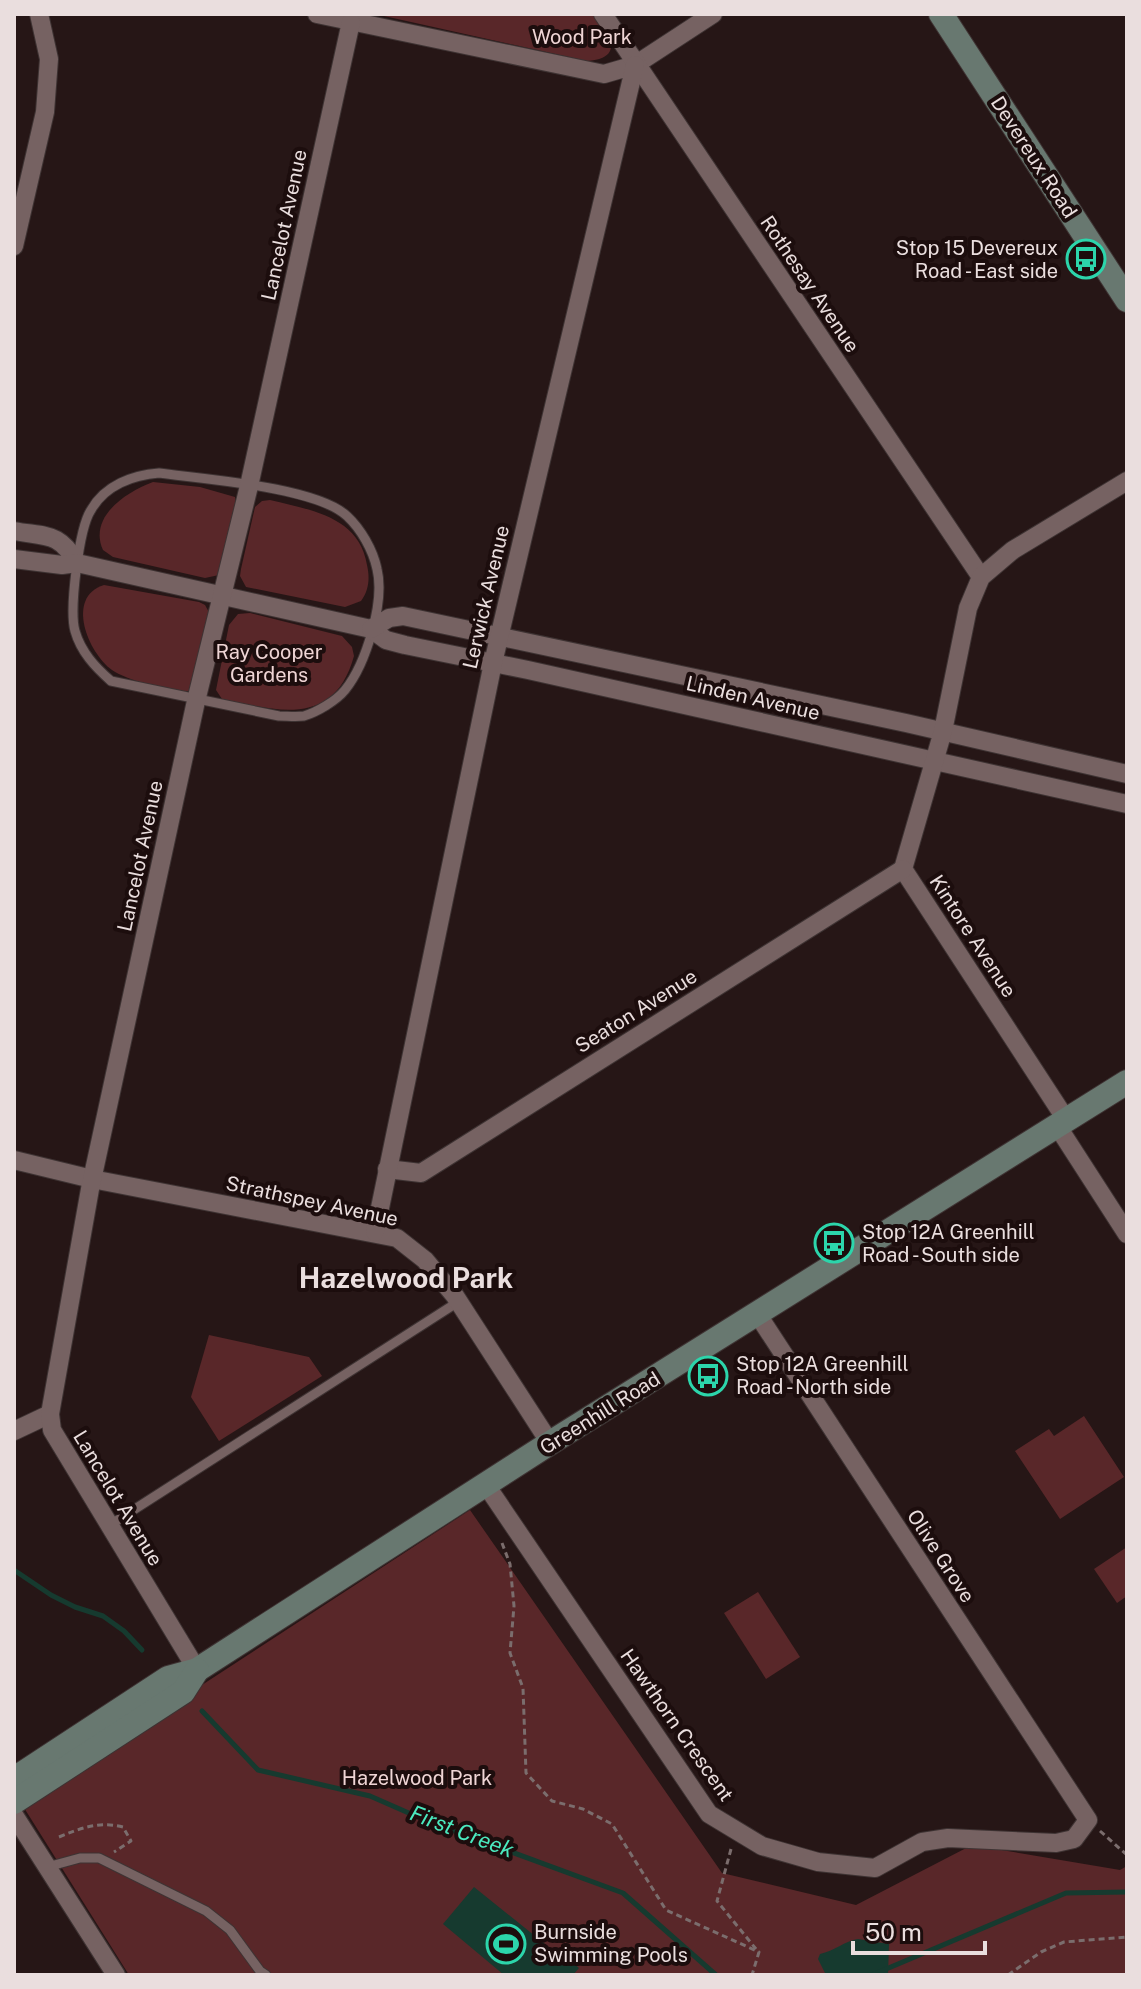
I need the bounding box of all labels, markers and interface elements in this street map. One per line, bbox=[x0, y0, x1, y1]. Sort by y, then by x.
park label: Wood Park bbox=[532, 25, 632, 49]
street label: Devereux Road bbox=[986, 92, 1082, 222]
street label: Lancelot Avenue bbox=[256, 147, 312, 303]
street label: Rothesay Avenue bbox=[755, 211, 865, 357]
place label: Stop 15 Devereux Road - East side bbox=[896, 236, 1058, 283]
bus stop icon: Stop 15 Devereux Road - East side bbox=[1065, 238, 1107, 280]
street label: Lerwick Avenue bbox=[458, 523, 514, 671]
park label: Ray Cooper Gardens bbox=[216, 640, 323, 687]
street label: Linden Avenue bbox=[684, 671, 822, 725]
street label: Lancelot Avenue bbox=[112, 778, 168, 934]
street label: Kintore Avenue bbox=[925, 870, 1021, 1002]
street label: Seaton Avenue bbox=[571, 964, 701, 1058]
street label: Strathspey Avenue bbox=[224, 1171, 400, 1231]
place label: Stop 12A Greenhill Road - South side bbox=[862, 1220, 1035, 1267]
bus stop icon: Stop 12A Greenhill Road - South side bbox=[813, 1222, 855, 1264]
district label: Hazelwood Park bbox=[299, 1261, 513, 1294]
place label: Stop 12A Greenhill Road - North side bbox=[736, 1352, 909, 1399]
bus stop icon: Stop 12A Greenhill Road - North side bbox=[687, 1355, 729, 1397]
street label: Greenhill Road bbox=[535, 1366, 665, 1460]
street label: Lancelot Avenue bbox=[68, 1426, 168, 1570]
street label: Olive Grove bbox=[902, 1505, 980, 1607]
street label: Hawthorn Crescent bbox=[615, 1644, 739, 1806]
park label: Hazelwood Park bbox=[342, 1766, 492, 1790]
water label: First Creek bbox=[406, 1799, 518, 1863]
scale bar bbox=[853, 1905, 985, 1955]
text: 50 m bbox=[865, 1918, 922, 1946]
place label: Burnside Swimming Pools bbox=[534, 1920, 688, 1967]
sports icon: Burnside Swimming Pools bbox=[485, 1923, 527, 1965]

